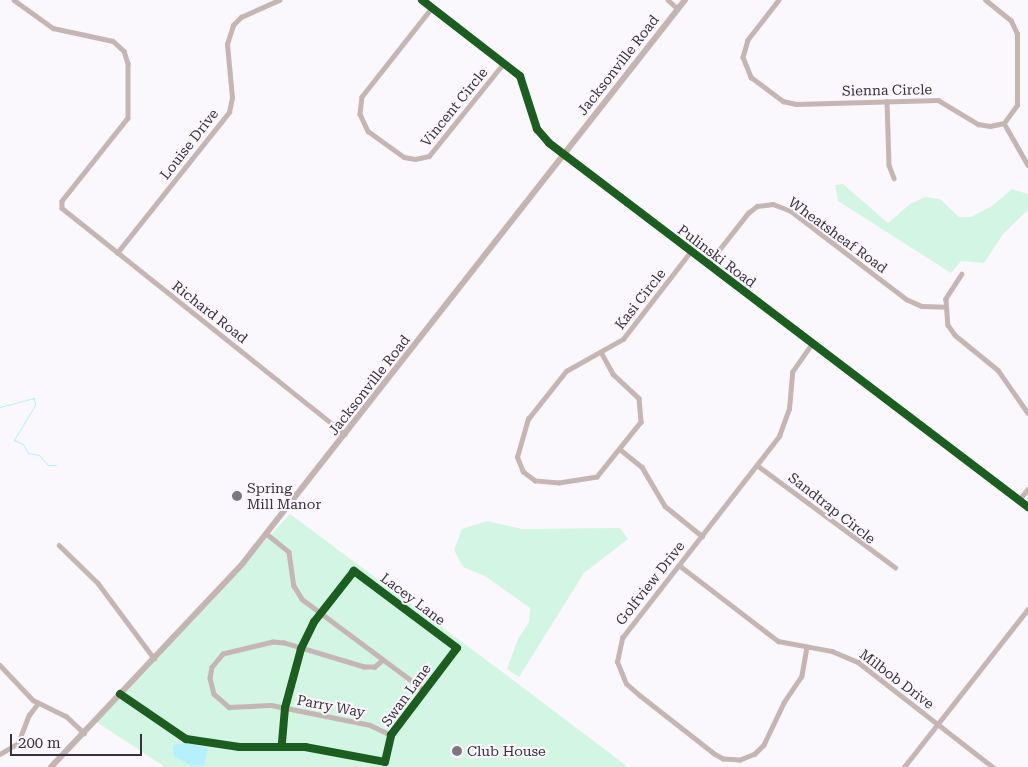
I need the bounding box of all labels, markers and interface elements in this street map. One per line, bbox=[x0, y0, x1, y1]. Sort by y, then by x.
street label: Jacksonville Road bbox=[574, 12, 662, 118]
street label: Vincent Circle bbox=[417, 64, 491, 150]
street label: Sienna Circle bbox=[842, 81, 932, 99]
street label: Louise Drive bbox=[156, 105, 222, 183]
street label: Wheatsheaf Road bbox=[785, 194, 891, 276]
street label: Pulinski Road bbox=[675, 221, 759, 291]
street label: Kasi Circle bbox=[611, 265, 669, 333]
street label: Richard Road bbox=[169, 277, 251, 347]
street label: Jacksonville Road bbox=[325, 332, 413, 438]
street label: Sandtrap Circle bbox=[785, 469, 879, 547]
place label: Spring Mill Manor bbox=[247, 480, 321, 512]
marker: Spring Mill Manor bbox=[231, 490, 243, 502]
street label: Golfview Drive bbox=[612, 538, 688, 628]
street label: Lacey Lane bbox=[377, 569, 449, 629]
street label: Milbob Drive bbox=[856, 646, 938, 712]
street label: Swan Lane bbox=[378, 660, 434, 730]
street label: Parry Way bbox=[296, 691, 366, 721]
scale bar bbox=[12, 724, 145, 756]
text: 200 m bbox=[18, 734, 61, 752]
place label: Club House bbox=[467, 743, 546, 759]
marker: Club House bbox=[451, 745, 463, 757]

